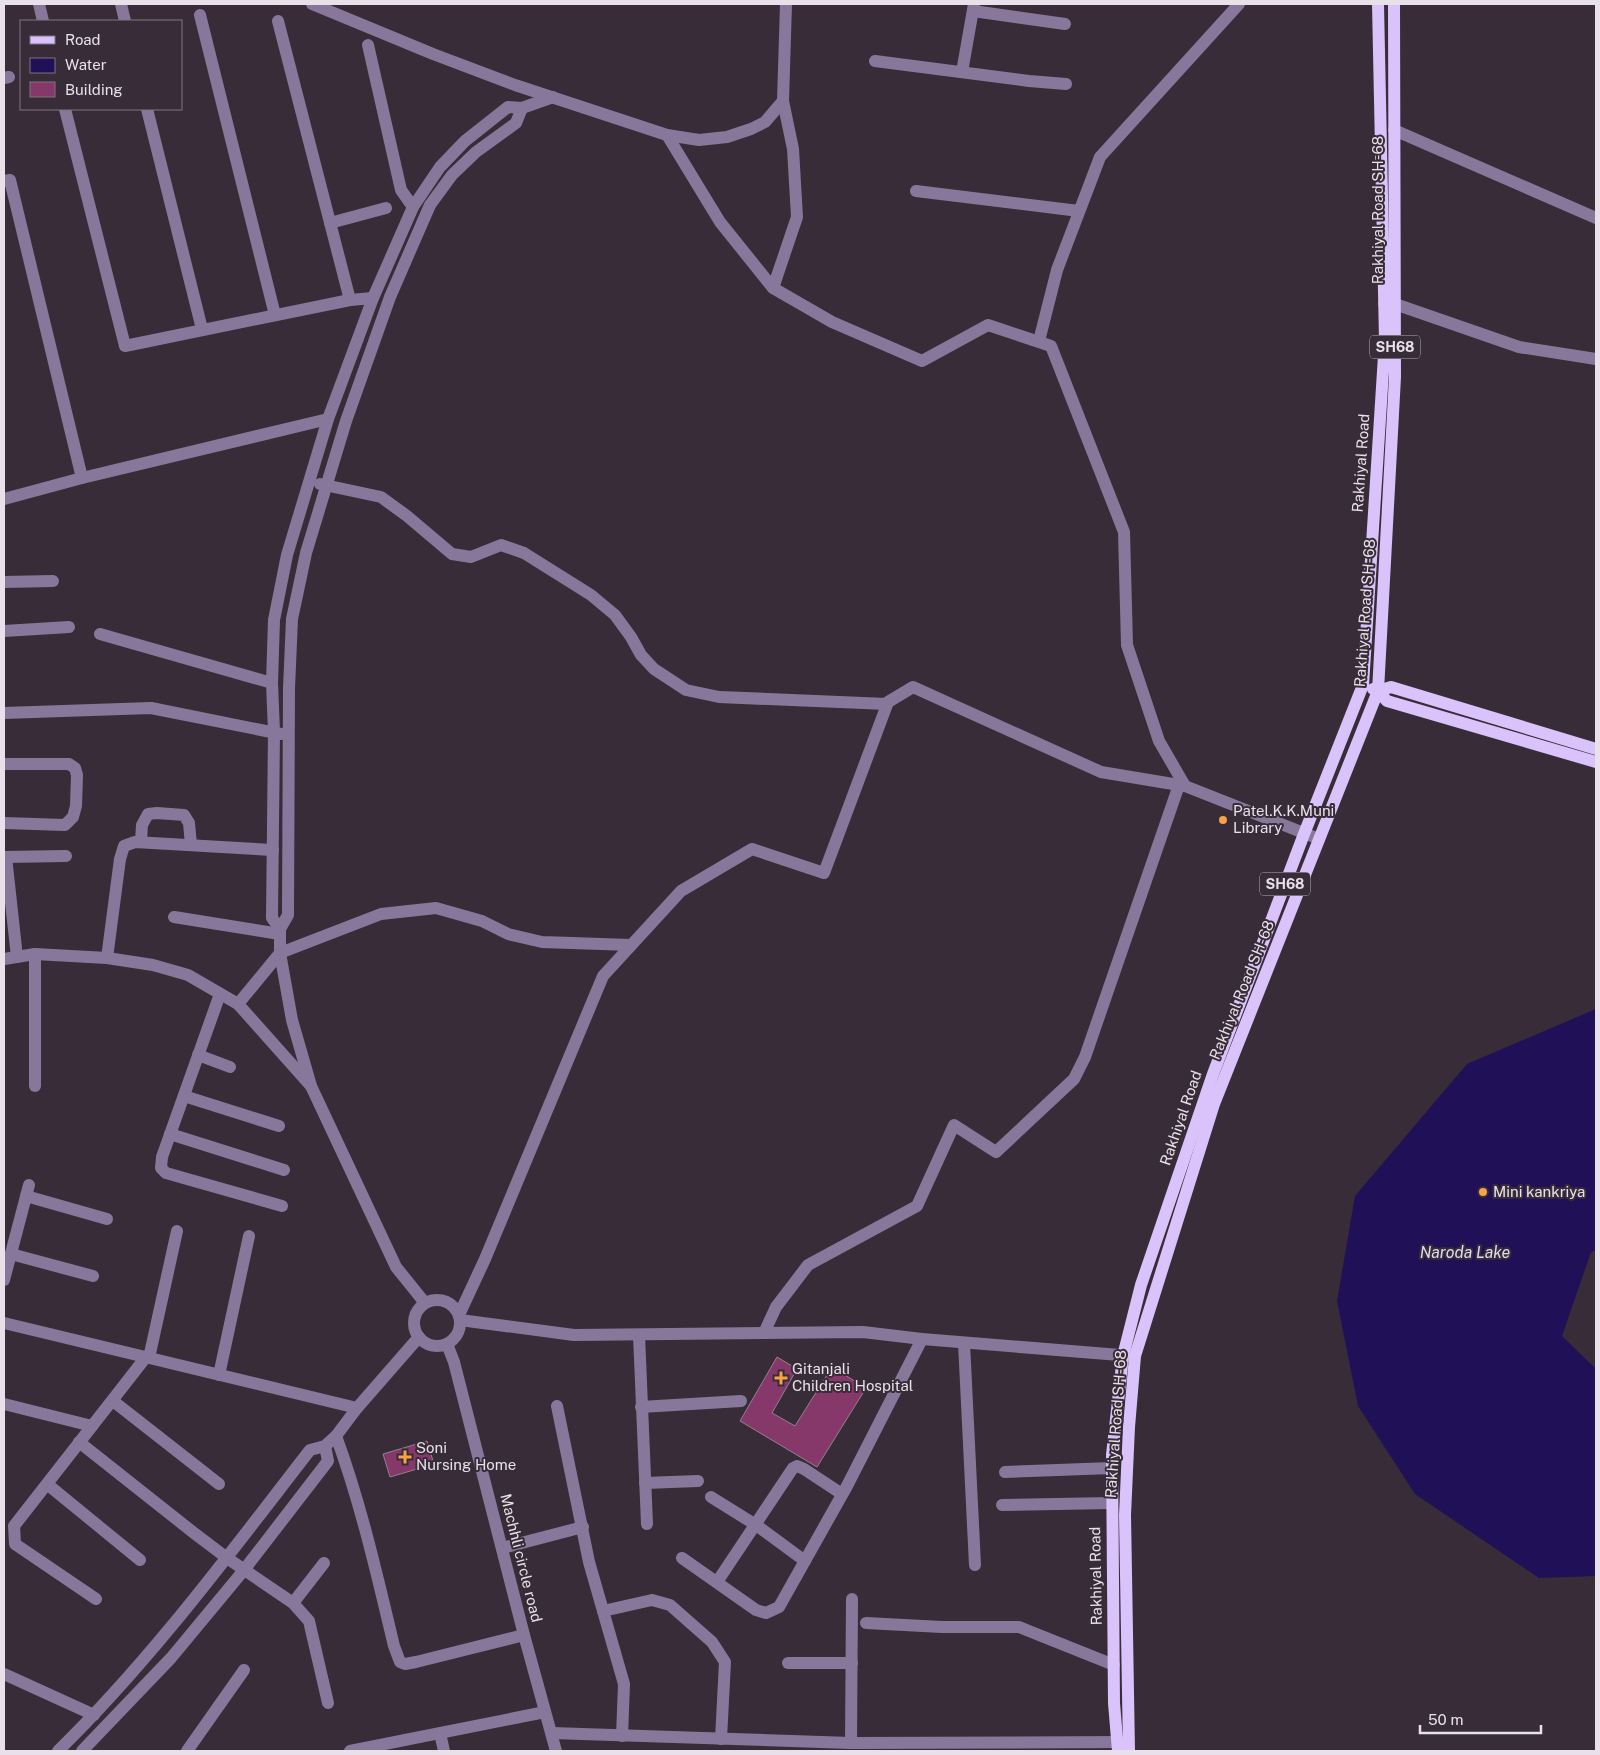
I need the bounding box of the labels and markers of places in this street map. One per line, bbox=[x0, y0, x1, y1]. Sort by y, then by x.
place label: Patel.K.K.Muni Library bbox=[1233, 802, 1334, 836]
marker: Patel.K.K.Muni Library bbox=[1217, 814, 1229, 826]
place label: Mini kankriya bbox=[1493, 1183, 1585, 1200]
marker: Mini kankriya bbox=[1477, 1186, 1489, 1198]
place label: Gitanjali Children Hospital bbox=[792, 1360, 913, 1394]
marker: Gitanjali Children Hospital bbox=[774, 1371, 788, 1385]
place label: Soni Nursing Home bbox=[416, 1439, 516, 1473]
marker: Soni Nursing Home bbox=[398, 1450, 412, 1464]

